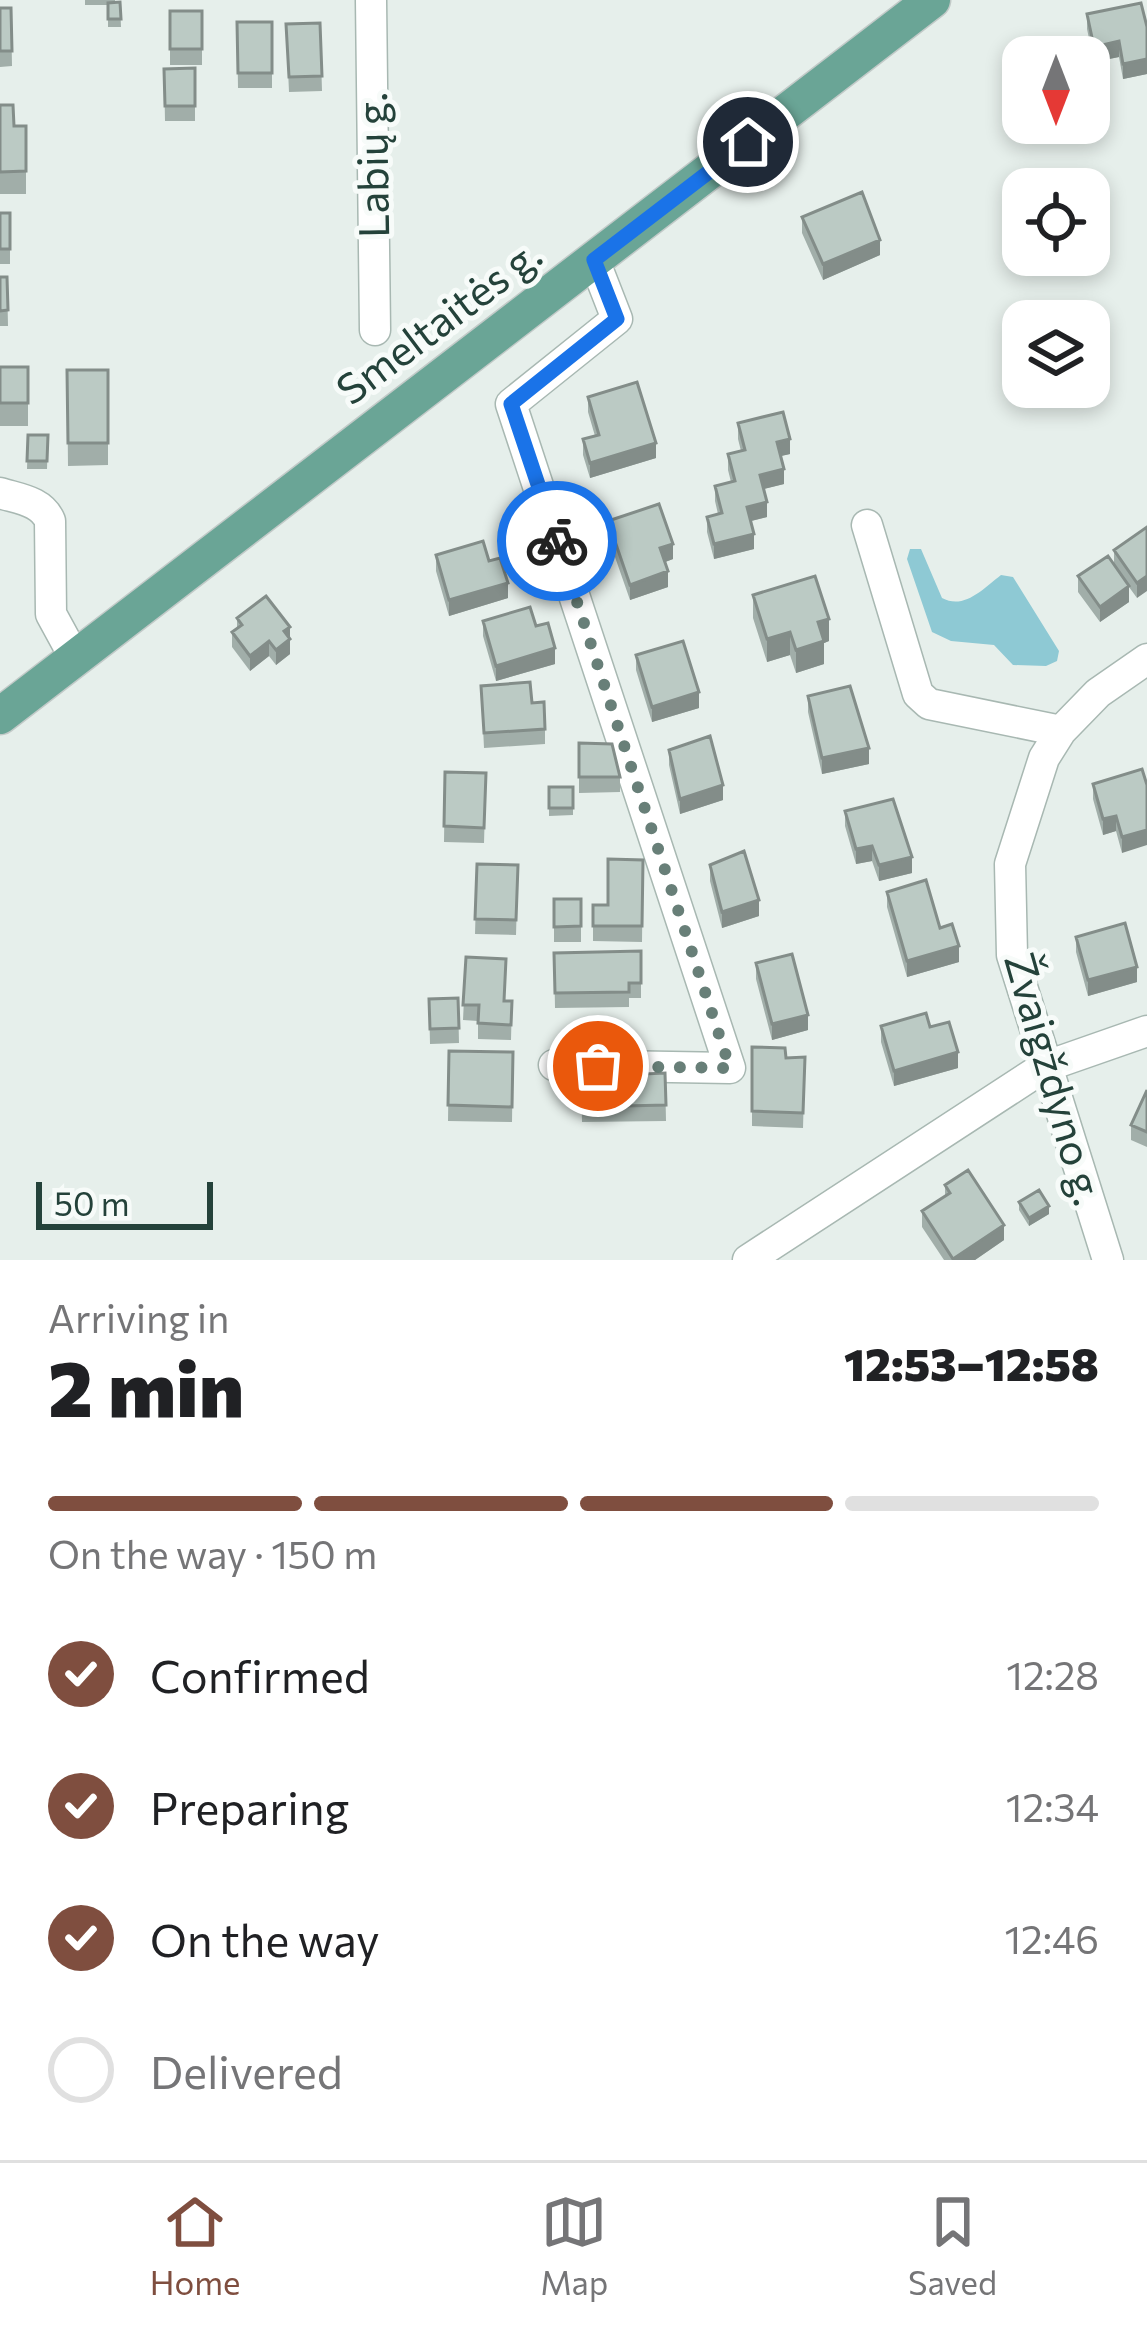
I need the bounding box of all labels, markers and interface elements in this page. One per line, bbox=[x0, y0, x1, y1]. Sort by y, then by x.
north arrow bbox=[1002, 36, 1110, 144]
map controls bbox=[1002, 36, 1110, 408]
pin bbox=[697, 91, 799, 193]
street label: Labių g. bbox=[344, 92, 398, 238]
icon: home bbox=[715, 109, 781, 175]
button: locate bbox=[1002, 168, 1110, 276]
street label: Smeltaitės g. bbox=[325, 227, 550, 414]
button: layers bbox=[1002, 300, 1110, 408]
courier bbox=[497, 481, 617, 601]
icon: bike bbox=[524, 508, 590, 574]
street label: Žvaigždyno g. bbox=[995, 946, 1117, 1211]
pin bbox=[547, 1015, 649, 1117]
icon: bag bbox=[565, 1033, 631, 1099]
scale bar bbox=[36, 1176, 213, 1229]
text: 50 m bbox=[54, 1182, 130, 1223]
text: Arriving in bbox=[48, 1293, 229, 1341]
text: 12:53–12:58 bbox=[844, 1335, 1099, 1390]
text: 2 min bbox=[48, 1338, 244, 1433]
text: On the way · 150 m bbox=[48, 1529, 377, 1577]
icon: check bbox=[48, 1641, 114, 1707]
text: Confirmed bbox=[150, 1647, 370, 1702]
text: 12:28 bbox=[1006, 1650, 1099, 1698]
icon: check bbox=[48, 1773, 114, 1839]
text: Preparing bbox=[150, 1779, 349, 1834]
text: 12:34 bbox=[1006, 1782, 1099, 1830]
icon: check bbox=[48, 1905, 114, 1971]
text: On the way bbox=[150, 1911, 380, 1966]
text: 12:46 bbox=[1004, 1914, 1099, 1962]
text: Delivered bbox=[150, 2043, 343, 2098]
tab: Home bbox=[150, 2189, 241, 2302]
tab: Map bbox=[540, 2189, 608, 2302]
tab: Saved bbox=[908, 2189, 997, 2302]

